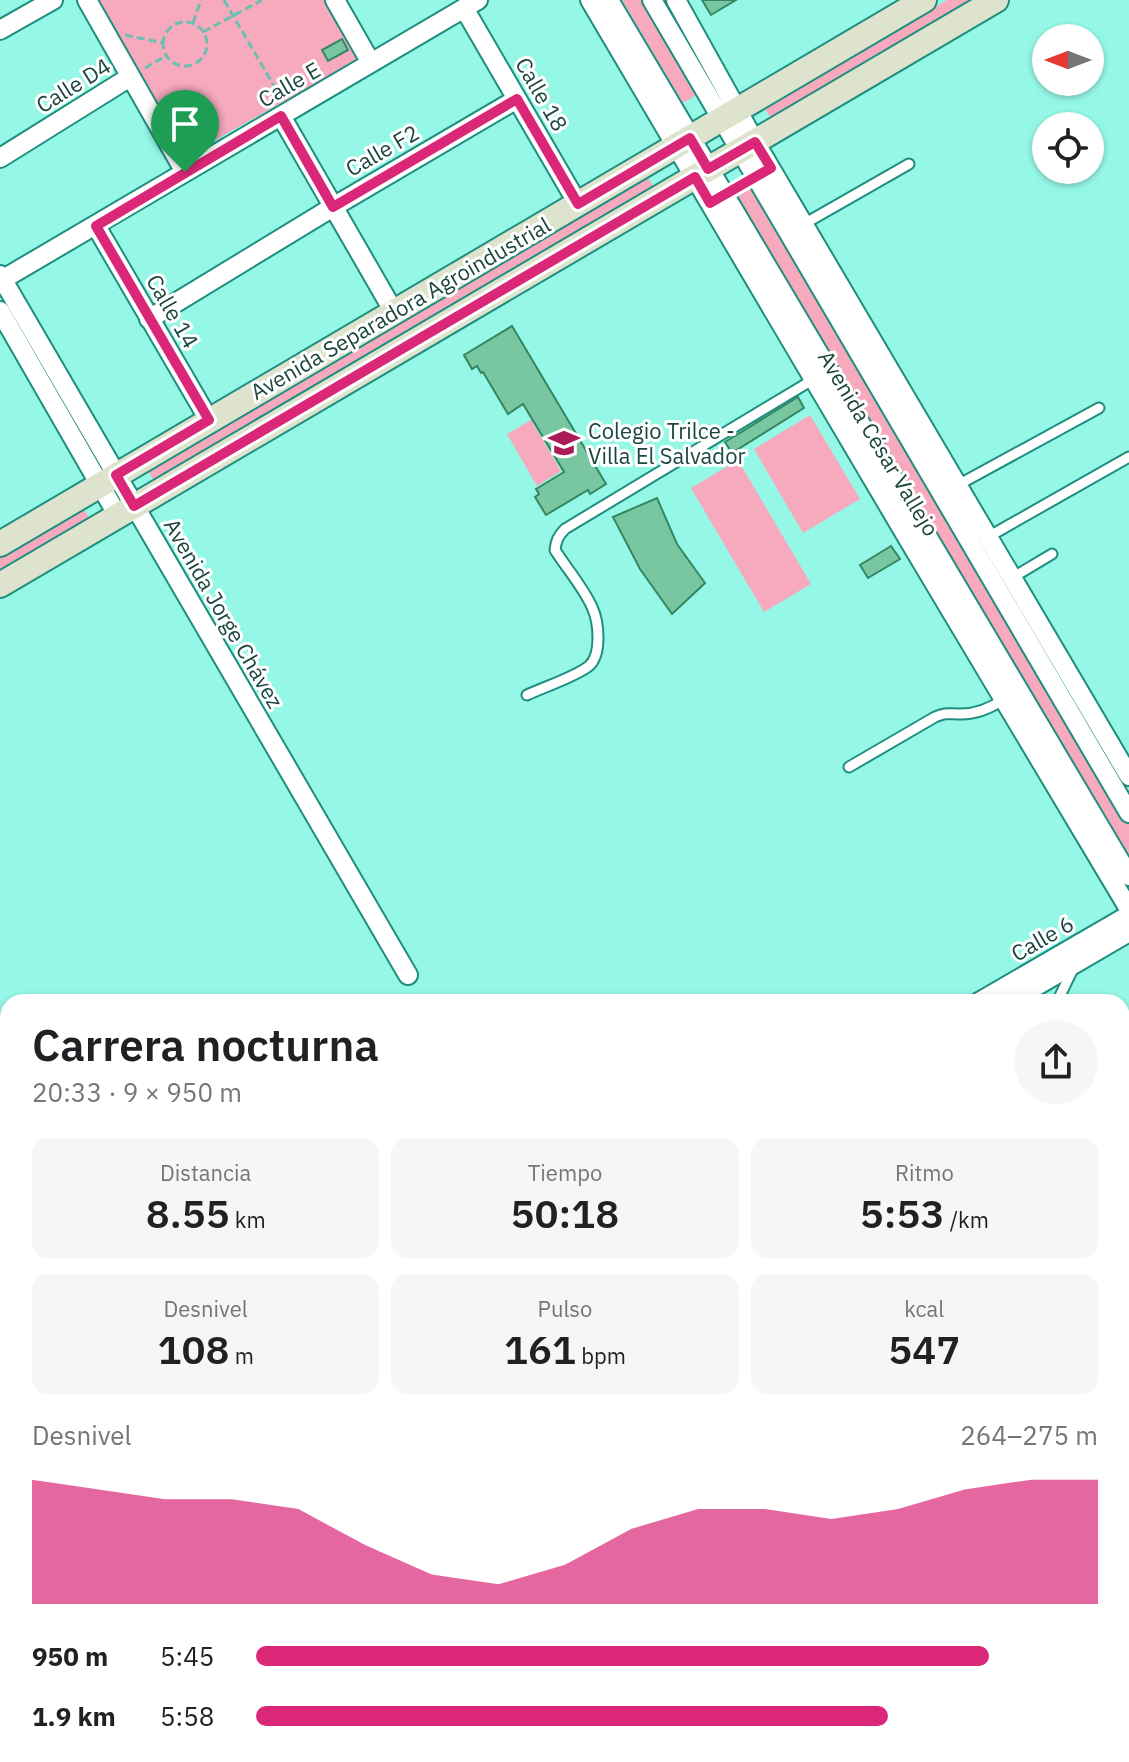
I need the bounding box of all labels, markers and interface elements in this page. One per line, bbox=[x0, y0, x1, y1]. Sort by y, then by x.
north arrow bbox=[1032, 24, 1104, 96]
map controls bbox=[1032, 24, 1104, 184]
street label: Calle D4 bbox=[30, 51, 116, 119]
street label: Calle 18 bbox=[509, 52, 575, 136]
street label: Calle E bbox=[253, 55, 325, 113]
pin bbox=[151, 90, 219, 172]
icon: arrive bbox=[163, 102, 207, 146]
button: locate bbox=[1032, 112, 1104, 184]
street label: Calle F2 bbox=[340, 117, 424, 183]
street label: Avenida Separadora Agroindustrial bbox=[245, 210, 555, 406]
street label: Calle 14 bbox=[140, 269, 206, 353]
street label: Avenida César Vallejo bbox=[812, 345, 946, 541]
place label: Colegio Trilce - Villa El Salvador bbox=[588, 416, 746, 470]
school or university icon: Colegio Trilce - Villa El Salvador bbox=[547, 426, 581, 460]
street label: Avenida Jorge Chávez bbox=[158, 513, 290, 713]
street label: Calle 6 bbox=[1005, 909, 1079, 967]
text: Carrera nocturna bbox=[32, 1016, 379, 1073]
button: share bbox=[1014, 1020, 1098, 1104]
text: 20:33 · 9 × 950 m bbox=[32, 1075, 242, 1109]
text: Distancia bbox=[160, 1158, 251, 1187]
text: Tiempo bbox=[528, 1158, 602, 1187]
text: Ritmo bbox=[895, 1158, 954, 1187]
text: 8.55 bbox=[146, 1187, 230, 1239]
text: 50:18 bbox=[511, 1187, 619, 1239]
text: 5:53 bbox=[860, 1187, 945, 1239]
text: km bbox=[230, 1205, 266, 1234]
text: /km bbox=[945, 1205, 989, 1234]
text: Desnivel bbox=[164, 1294, 248, 1323]
text: Pulso bbox=[538, 1294, 592, 1323]
text: kcal bbox=[904, 1294, 944, 1323]
text: 108 bbox=[157, 1323, 229, 1375]
text: 161 bbox=[504, 1323, 576, 1375]
text: 547 bbox=[888, 1323, 960, 1375]
text: m bbox=[229, 1341, 254, 1370]
text: bpm bbox=[576, 1341, 626, 1370]
text: Desnivel bbox=[32, 1418, 132, 1452]
text: 264–275 m bbox=[960, 1418, 1098, 1452]
text: 950 m bbox=[32, 1639, 108, 1673]
text: 5:45 bbox=[160, 1639, 214, 1673]
text: 1.9 km bbox=[32, 1699, 116, 1733]
text: 5:58 bbox=[160, 1699, 214, 1733]

